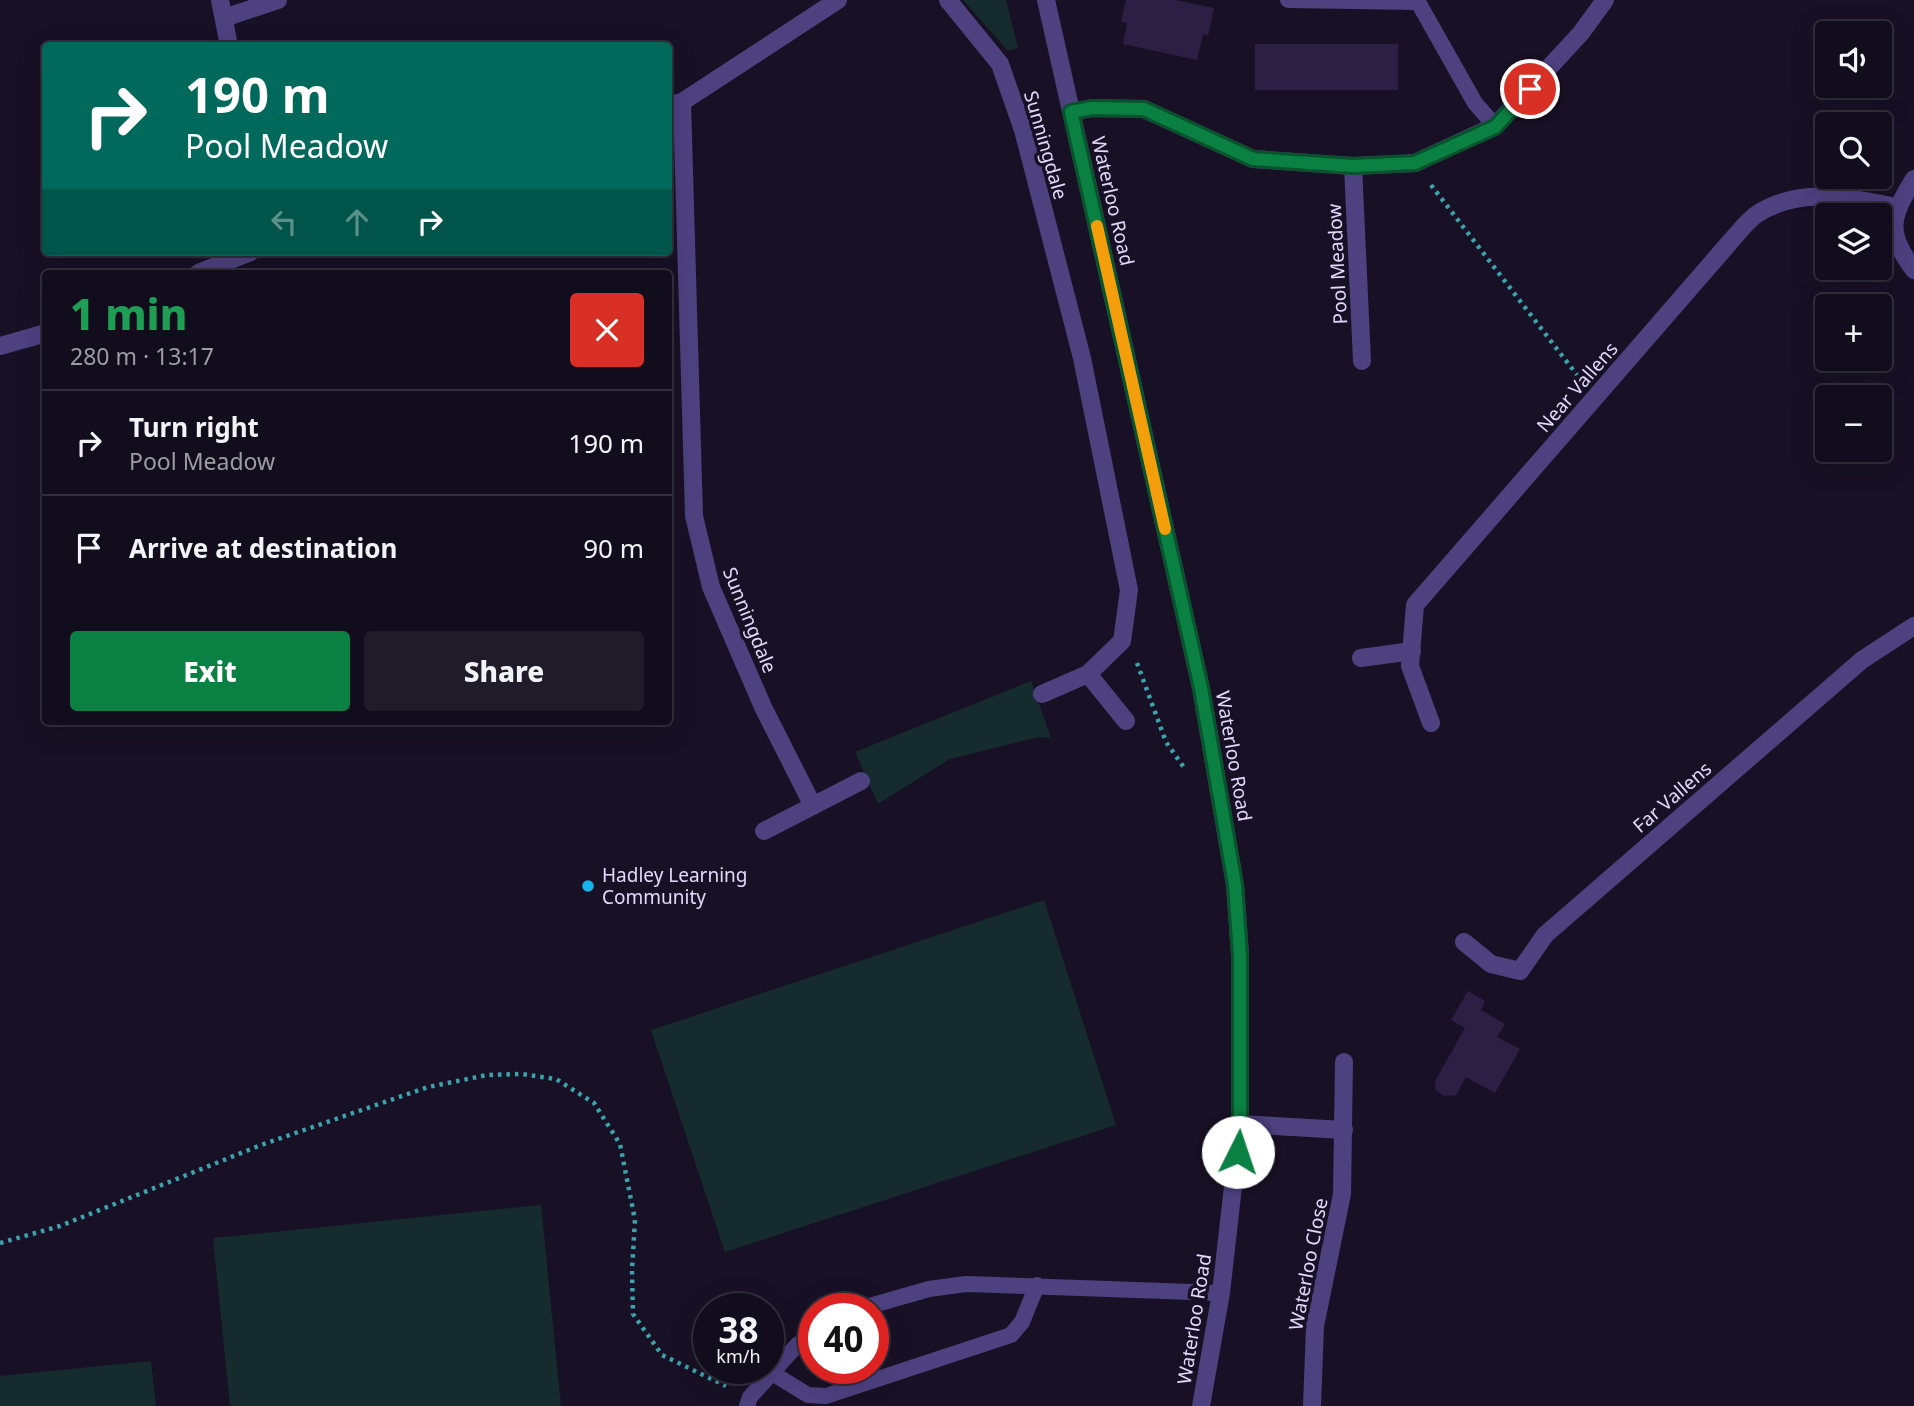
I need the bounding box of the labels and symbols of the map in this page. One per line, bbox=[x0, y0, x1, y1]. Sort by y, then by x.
pin bbox=[1500, 59, 1560, 119]
street label: Sunningdale bbox=[1018, 88, 1074, 202]
street label: Waterloo Road bbox=[1086, 134, 1140, 268]
street label: Pool Meadow bbox=[1321, 203, 1353, 325]
street label: Near Vallens bbox=[1531, 336, 1623, 438]
street label: Sunningdale bbox=[717, 563, 783, 677]
street label: Waterloo Road bbox=[1210, 689, 1258, 823]
street label: Far Vallens bbox=[1627, 756, 1717, 838]
place label: Hadley Learning Community bbox=[602, 862, 748, 910]
marker: Hadley Learning Community bbox=[580, 878, 596, 894]
position arrow bbox=[1201, 1115, 1275, 1189]
street label: Waterloo Close bbox=[1282, 1196, 1334, 1332]
street label: Waterloo Road bbox=[1171, 1252, 1217, 1386]
speed limit sign: 40 bbox=[798, 1293, 889, 1384]

